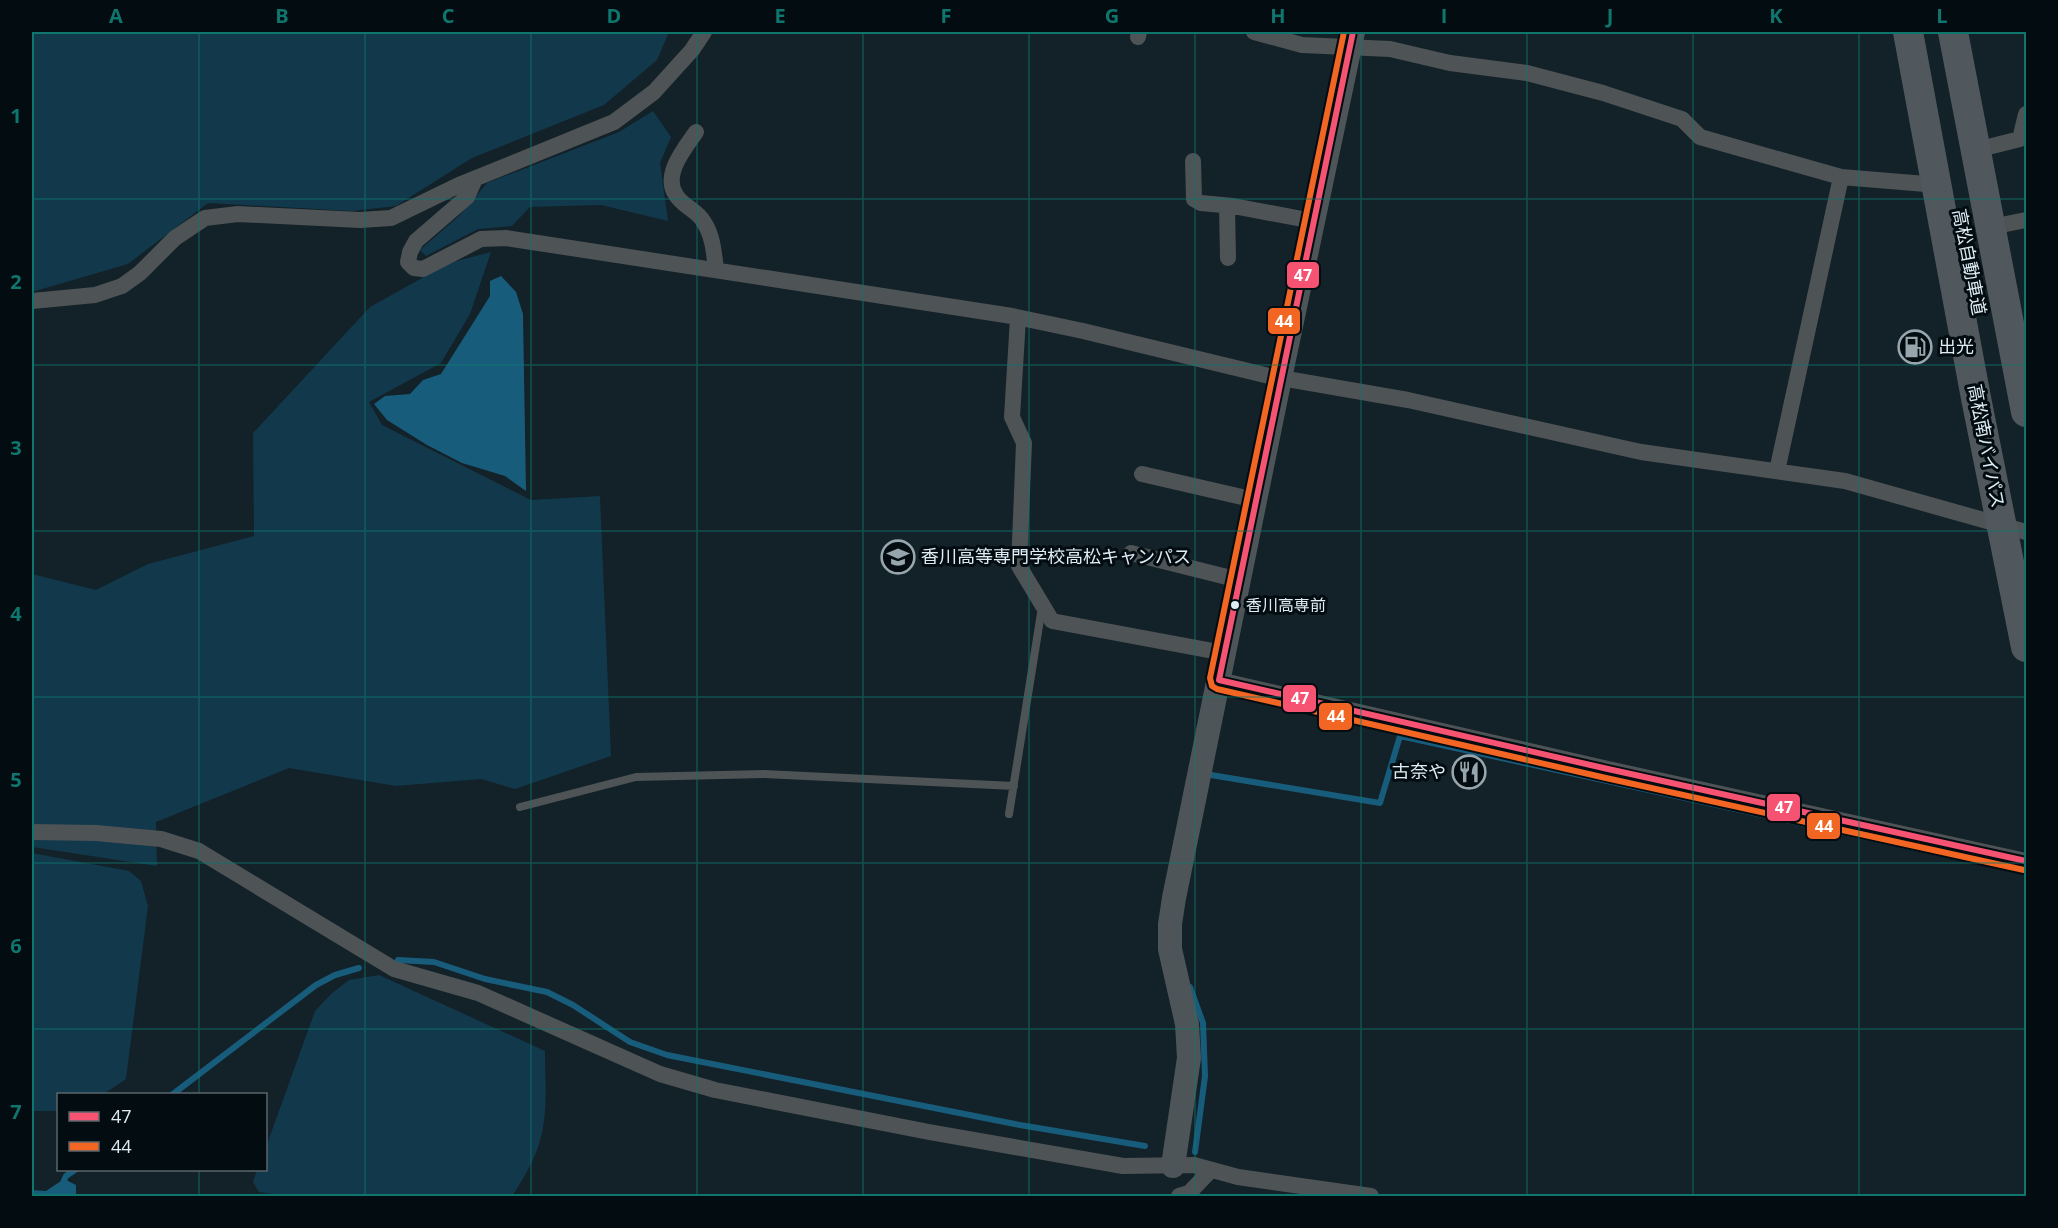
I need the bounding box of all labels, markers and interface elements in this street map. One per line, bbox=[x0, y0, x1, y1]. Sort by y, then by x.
text: A bbox=[109, 2, 123, 29]
text: B bbox=[275, 2, 289, 29]
text: C bbox=[442, 2, 455, 29]
text: D bbox=[607, 2, 621, 29]
text: E bbox=[774, 2, 786, 29]
text: F bbox=[941, 2, 951, 29]
text: G bbox=[1105, 2, 1119, 29]
text: H bbox=[1270, 2, 1286, 29]
text: I bbox=[1441, 2, 1447, 29]
text: J bbox=[1605, 2, 1613, 29]
text: K bbox=[1769, 2, 1783, 29]
text: L bbox=[1936, 2, 1948, 29]
text: 1 bbox=[10, 102, 22, 129]
street label: 高松自動車道 bbox=[1948, 207, 1992, 317]
line badge: 47 bbox=[1286, 261, 1320, 289]
text: 47 bbox=[1294, 264, 1312, 286]
text: 2 bbox=[10, 268, 22, 295]
line badge: 44 bbox=[1267, 307, 1301, 335]
text: 44 bbox=[1275, 310, 1293, 332]
fuel station icon: 出光 bbox=[1897, 329, 1933, 365]
place label: 出光 bbox=[1938, 334, 1974, 358]
street label: 高松南バイパス bbox=[1963, 382, 2011, 510]
text: 3 bbox=[10, 434, 22, 461]
school or university icon: 香川高等専門学校高松キャンパス bbox=[880, 539, 916, 575]
place label: 香川高等専門学校高松キャンパス bbox=[921, 544, 1191, 568]
place label: 香川高専前 bbox=[1246, 594, 1326, 616]
marker: 香川高専前 bbox=[1229, 599, 1241, 611]
text: 4 bbox=[10, 600, 22, 627]
line badge: 47 bbox=[1282, 684, 1317, 713]
text: 47 bbox=[1291, 687, 1309, 709]
line badge: 44 bbox=[1318, 702, 1353, 731]
text: 44 bbox=[1327, 705, 1345, 727]
restaurant icon: 古奈や bbox=[1451, 754, 1487, 790]
place label: 古奈や bbox=[1392, 759, 1446, 783]
text: 5 bbox=[10, 766, 22, 793]
line badge: 47 bbox=[1766, 793, 1801, 822]
text: 47 bbox=[1775, 796, 1793, 818]
line badge: 44 bbox=[1806, 812, 1841, 840]
text: 44 bbox=[1815, 815, 1833, 837]
text: 6 bbox=[10, 932, 22, 959]
legend bbox=[57, 1093, 267, 1171]
text: 7 bbox=[10, 1098, 22, 1125]
text: 47 bbox=[111, 1104, 132, 1128]
text: 44 bbox=[111, 1134, 132, 1158]

